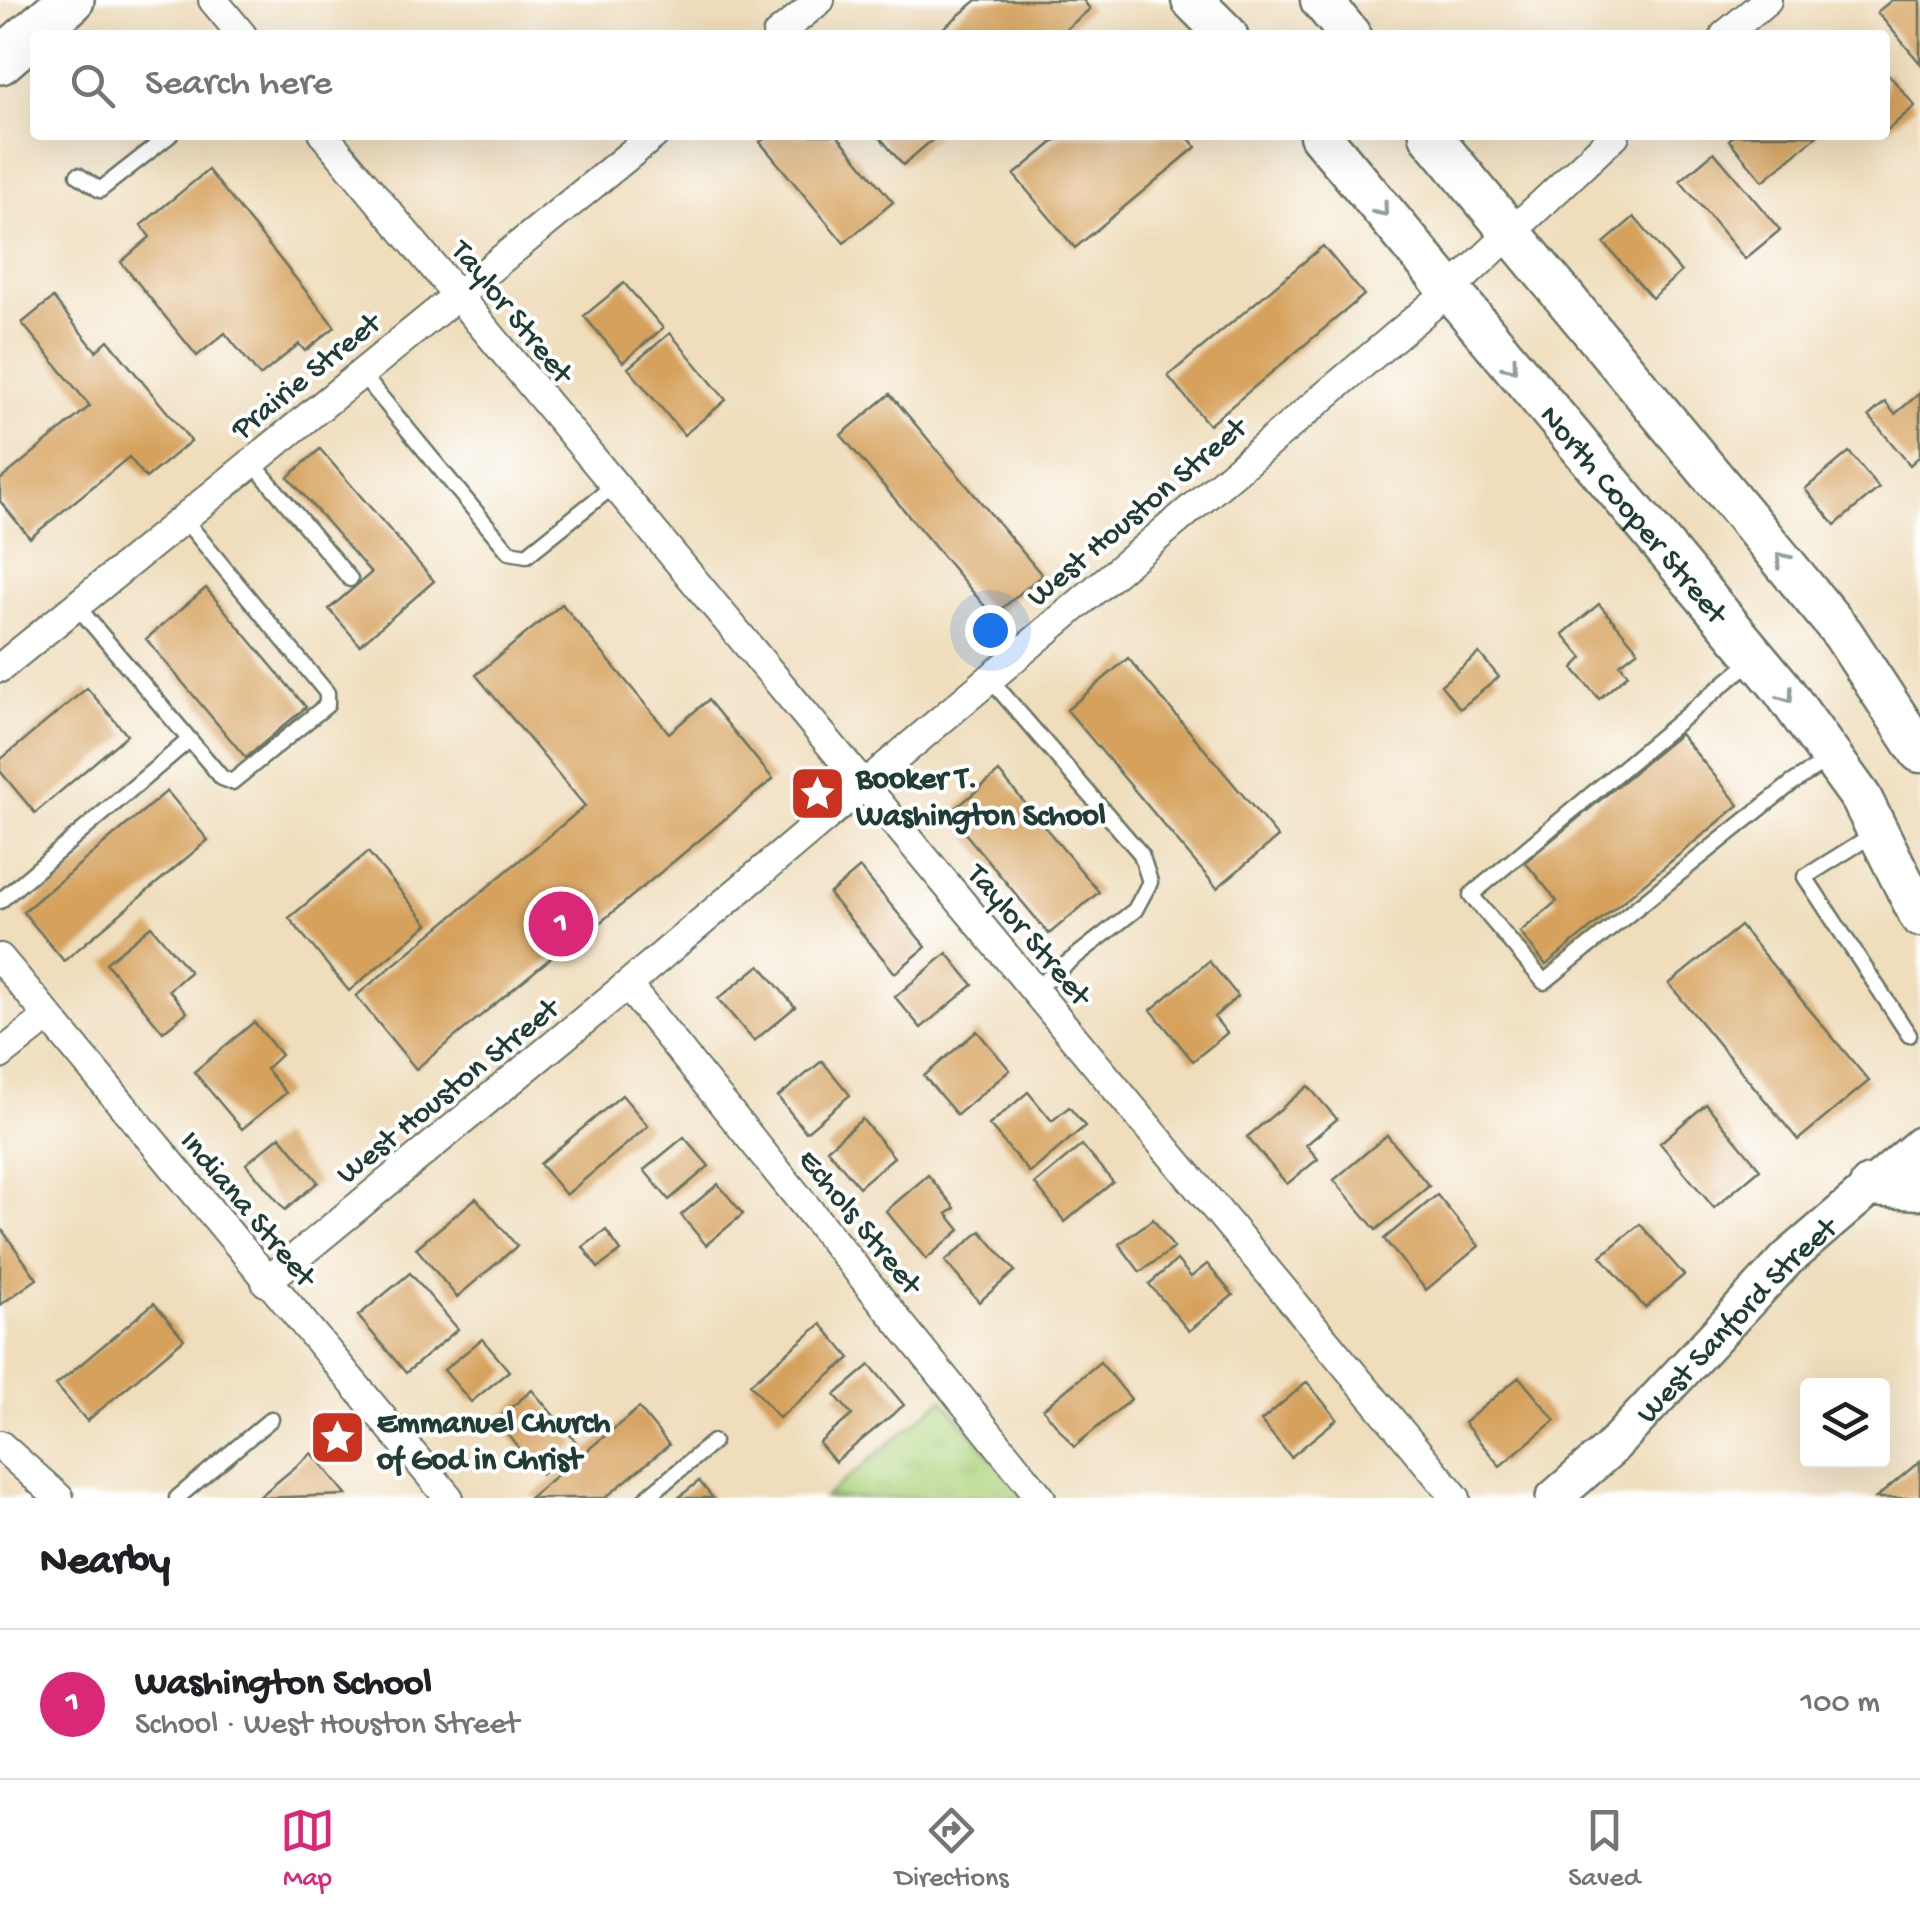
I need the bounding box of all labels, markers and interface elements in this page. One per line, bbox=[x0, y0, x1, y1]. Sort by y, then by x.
search box bbox=[30, 30, 1890, 140]
icon: search bbox=[65, 58, 120, 113]
text: Search here bbox=[145, 63, 332, 107]
one-way arrow bbox=[1370, 199, 1388, 217]
street label: Taylor Street bbox=[439, 232, 581, 395]
street label: Prairie Street bbox=[224, 304, 392, 450]
one-way arrow bbox=[1500, 354, 1518, 372]
street label: North Cooper Street bbox=[1529, 399, 1736, 635]
street label: West Houston Street bbox=[1020, 409, 1258, 617]
one-way arrow bbox=[1776, 553, 1794, 571]
your location bbox=[965, 605, 1016, 656]
one-way arrow bbox=[1775, 685, 1792, 703]
place label: Booker T. Washington School bbox=[855, 762, 1106, 837]
place icon: Booker T. Washington School bbox=[787, 764, 847, 824]
street label: Taylor Street bbox=[955, 856, 1099, 1017]
pin: 1 bbox=[528, 886, 594, 962]
street label: West Houston Street bbox=[330, 990, 570, 1194]
street label: Indiana Street bbox=[170, 1124, 324, 1298]
street label: Echols Street bbox=[788, 1143, 930, 1306]
street label: West Sanford Street bbox=[1630, 1209, 1849, 1433]
map controls bbox=[1800, 1378, 1890, 1468]
button: layers bbox=[1800, 1378, 1890, 1468]
place label: Emmanuel Church of God in Christ bbox=[376, 1406, 610, 1481]
place icon: Emmanuel Church of God in Christ bbox=[308, 1408, 368, 1468]
text: Nearby bbox=[40, 1539, 170, 1588]
text: Washington School bbox=[135, 1663, 432, 1707]
text: 1 bbox=[66, 1685, 79, 1723]
text: 100 m bbox=[1800, 1685, 1880, 1723]
text: School · West Houston Street bbox=[135, 1707, 519, 1745]
tab: Map bbox=[280, 1803, 335, 1896]
tab: Directions bbox=[895, 1803, 1009, 1896]
tab: Saved bbox=[1568, 1803, 1640, 1896]

